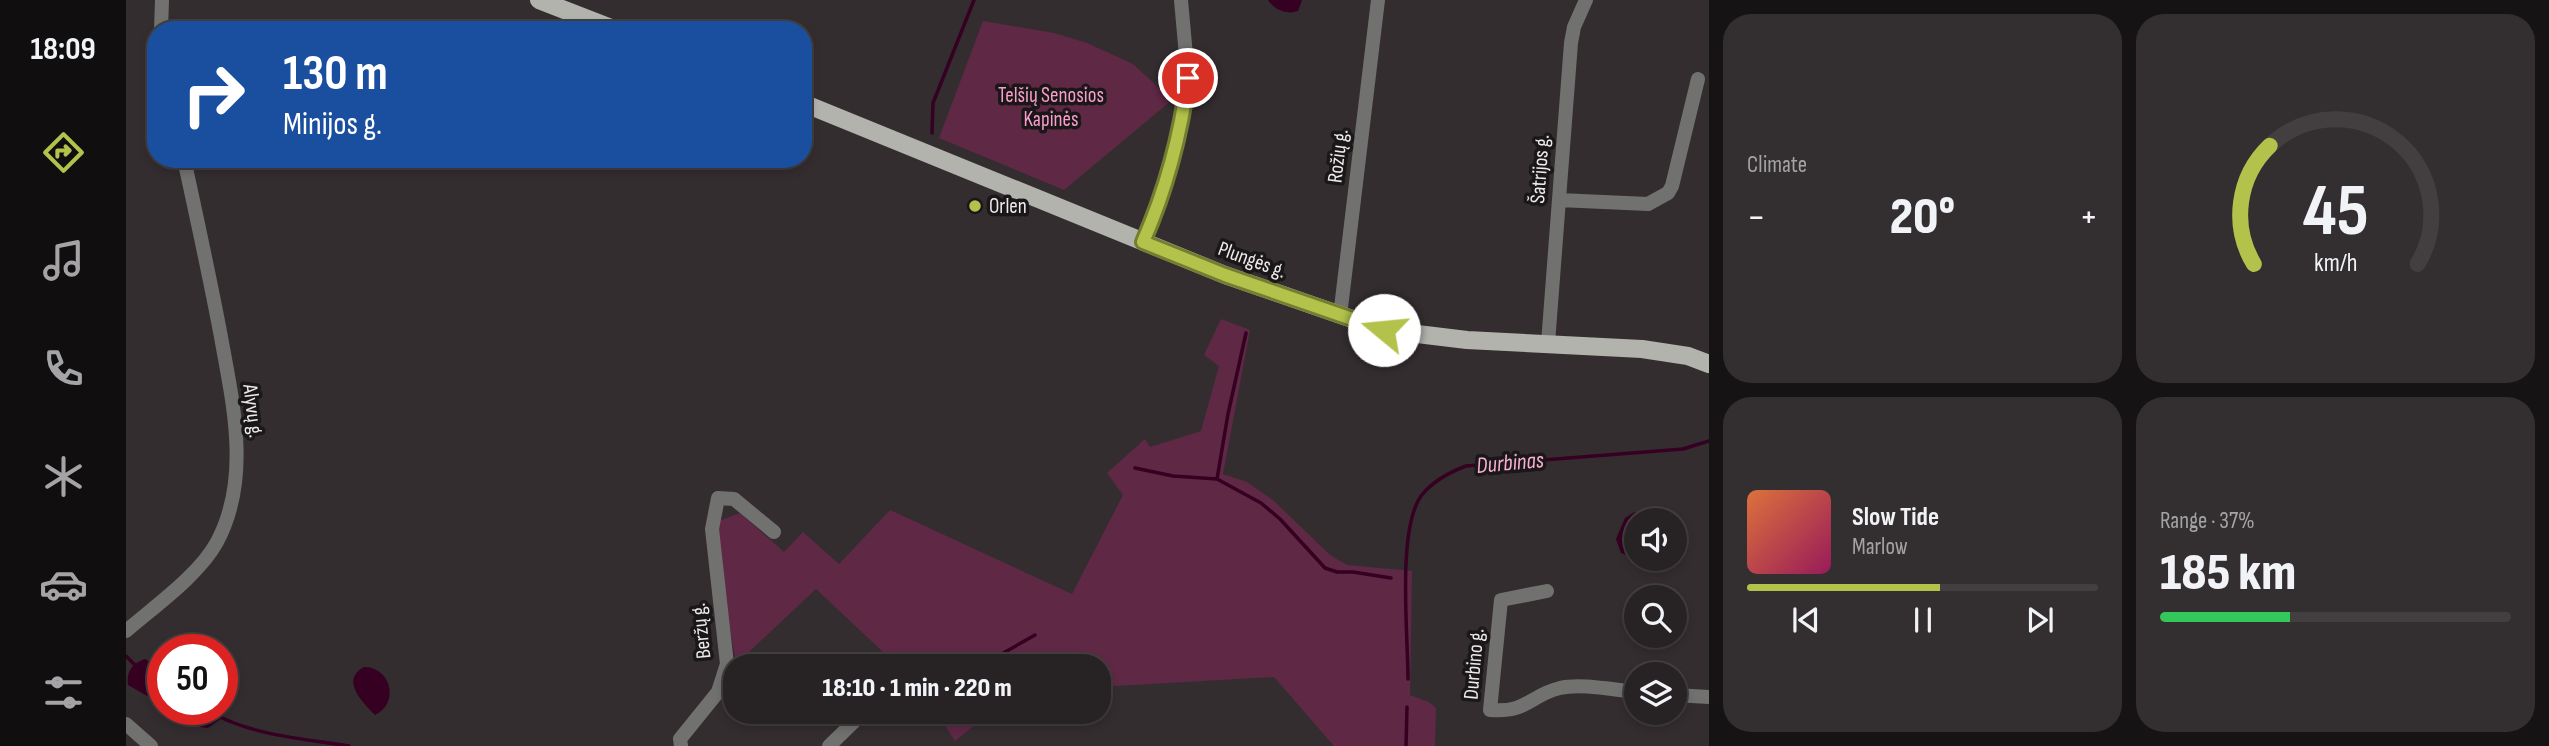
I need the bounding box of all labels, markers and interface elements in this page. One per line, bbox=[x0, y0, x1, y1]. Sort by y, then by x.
text: 18:09 bbox=[30, 30, 96, 69]
text: 130 m bbox=[283, 45, 388, 104]
pin bbox=[1158, 48, 1218, 108]
icon: right bbox=[168, 49, 259, 140]
icon: arrive bbox=[1169, 59, 1207, 97]
park label: Telšių Senosios Kapinės bbox=[998, 83, 1104, 132]
text: Minijos g. bbox=[283, 105, 382, 144]
icon: directions bbox=[39, 128, 88, 177]
street label: Rožių g. bbox=[1322, 128, 1354, 184]
street label: Šatrijos g. bbox=[1525, 134, 1555, 204]
text: Climate bbox=[1747, 151, 1807, 179]
text: 45 bbox=[2303, 169, 2368, 257]
text: 20° bbox=[1890, 186, 1955, 249]
place label: Orlen bbox=[989, 194, 1027, 219]
text: − bbox=[1747, 195, 1766, 240]
text: + bbox=[2079, 195, 2098, 240]
marker: Orlen bbox=[967, 198, 983, 214]
icon: music bbox=[39, 236, 88, 285]
street label: Plungės g. bbox=[1215, 236, 1289, 284]
text: km/h bbox=[2314, 248, 2357, 279]
position arrow bbox=[1347, 293, 1421, 367]
icon: phone bbox=[39, 344, 88, 393]
street label: Alyvų g. bbox=[237, 382, 269, 439]
water label: Durbinas bbox=[1475, 446, 1545, 480]
icon: climate bbox=[39, 452, 88, 501]
text: Slow Tide bbox=[1852, 502, 1939, 533]
text: Range · 37% bbox=[2160, 507, 2255, 535]
map controls bbox=[1624, 508, 1687, 725]
button: sound bbox=[1624, 508, 1687, 571]
text: Marlow bbox=[1852, 533, 1908, 561]
text: 185 km bbox=[2160, 542, 2296, 605]
icon: car bbox=[39, 560, 88, 609]
button: search bbox=[1624, 585, 1687, 648]
icon: previous bbox=[1787, 601, 1825, 639]
icon: pause bbox=[1904, 601, 1942, 639]
icon: next bbox=[2021, 601, 2059, 639]
street label: Beržų g. bbox=[686, 602, 716, 660]
street label: Durbino g. bbox=[1458, 627, 1490, 701]
speed limit sign: 50 bbox=[147, 634, 238, 725]
button: layers bbox=[1624, 662, 1687, 725]
icon: filters bbox=[39, 668, 88, 717]
text: 18:10 · 1 min · 220 m bbox=[822, 673, 1012, 704]

